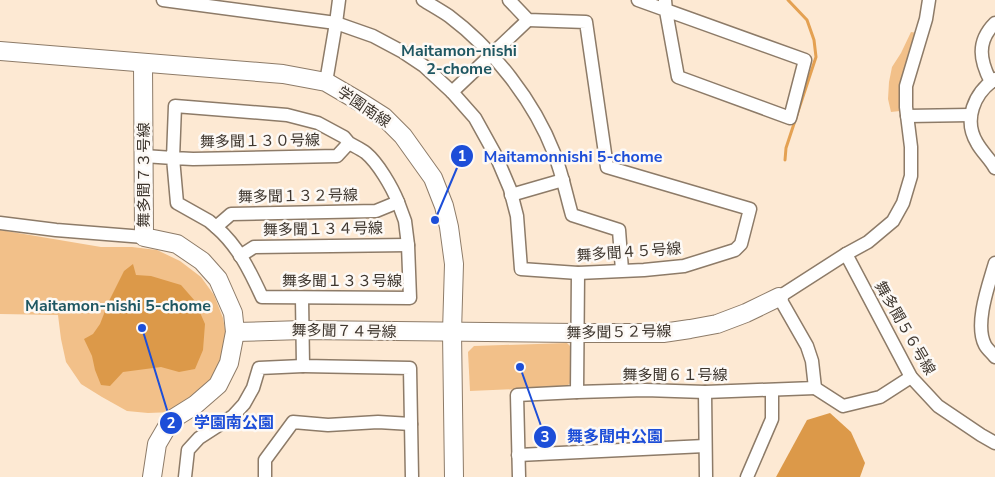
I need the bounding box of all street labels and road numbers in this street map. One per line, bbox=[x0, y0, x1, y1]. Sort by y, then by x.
street label: 学園南線 bbox=[334, 82, 394, 132]
street label: 舞多聞７３号線 bbox=[134, 122, 154, 228]
street label: 舞多聞１３０号線 bbox=[200, 130, 320, 152]
street label: 舞多聞１３２号線 bbox=[238, 185, 358, 207]
street label: 舞多聞１３４号線 bbox=[263, 218, 383, 240]
street label: 舞多聞４５号線 bbox=[576, 238, 682, 266]
street label: 舞多聞１３３号線 bbox=[282, 271, 402, 291]
street label: 舞多聞５６号線 bbox=[870, 278, 940, 378]
street label: 舞多聞７４号線 bbox=[291, 320, 397, 342]
street label: 舞多聞５２号線 bbox=[566, 321, 672, 343]
street label: 舞多聞６１号線 bbox=[622, 365, 728, 385]

